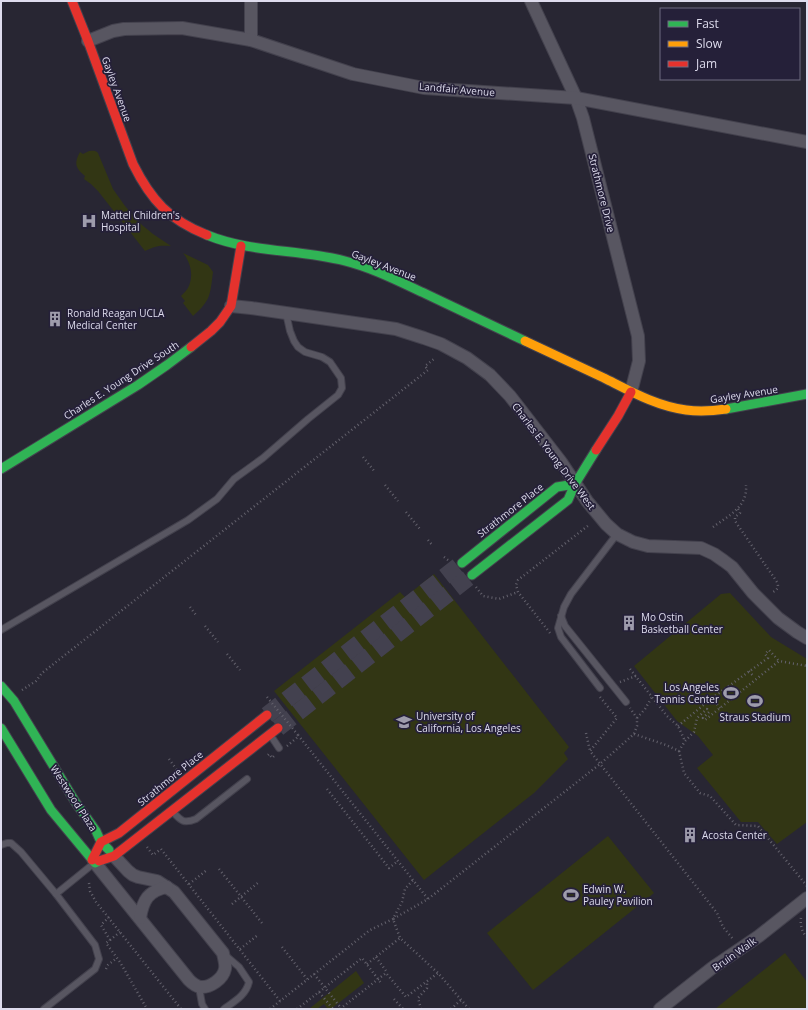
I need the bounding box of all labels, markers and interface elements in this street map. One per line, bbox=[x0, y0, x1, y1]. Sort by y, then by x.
legend bbox=[660, 8, 800, 80]
text: Fast bbox=[696, 15, 719, 32]
text: Slow bbox=[696, 35, 723, 52]
street label: Gayley Avenue bbox=[99, 54, 135, 124]
text: Jam bbox=[695, 55, 717, 72]
street label: Landfair Avenue bbox=[419, 79, 496, 99]
street label: Strathmore Drive bbox=[585, 152, 619, 234]
place label: Mattel Children's Hospital bbox=[101, 208, 180, 234]
hospital icon: Mattel Children's Hospital bbox=[80, 212, 98, 230]
street label: Gayley Avenue bbox=[350, 246, 419, 284]
place label: Ronald Reagan UCLA Medical Center bbox=[67, 306, 165, 332]
building icon: Ronald Reagan UCLA Medical Center bbox=[46, 310, 64, 328]
street label: Charles E. Young Drive South bbox=[61, 337, 181, 423]
street label: Gayley Avenue bbox=[709, 382, 779, 406]
street label: Charles E. Young Drive West bbox=[509, 400, 599, 513]
street label: Strathmore Place bbox=[474, 479, 546, 540]
place label: Mo Ostin Basketball Center bbox=[641, 610, 723, 636]
building icon: Mo Ostin Basketball Center bbox=[620, 614, 638, 632]
place label: Los Angeles Tennis Center bbox=[654, 680, 719, 706]
sports icon: Los Angeles Tennis Center bbox=[722, 684, 740, 702]
sports icon: Straus Stadium bbox=[746, 692, 764, 710]
place label: University of California, Los Angeles bbox=[416, 709, 521, 735]
place label: Straus Stadium bbox=[720, 710, 790, 724]
school or university icon: University of California, Los Angeles bbox=[395, 713, 413, 731]
street label: Strathmore Place bbox=[134, 747, 206, 809]
street label: Westwood Plaza bbox=[47, 762, 101, 834]
building icon: Acosta Center bbox=[681, 826, 699, 844]
place label: Acosta Center bbox=[702, 828, 767, 842]
place label: Edwin W. Pauley Pavilion bbox=[583, 882, 653, 908]
sports icon: Edwin W. Pauley Pavilion bbox=[562, 886, 580, 904]
street label: Bruin Walk bbox=[709, 933, 759, 974]

